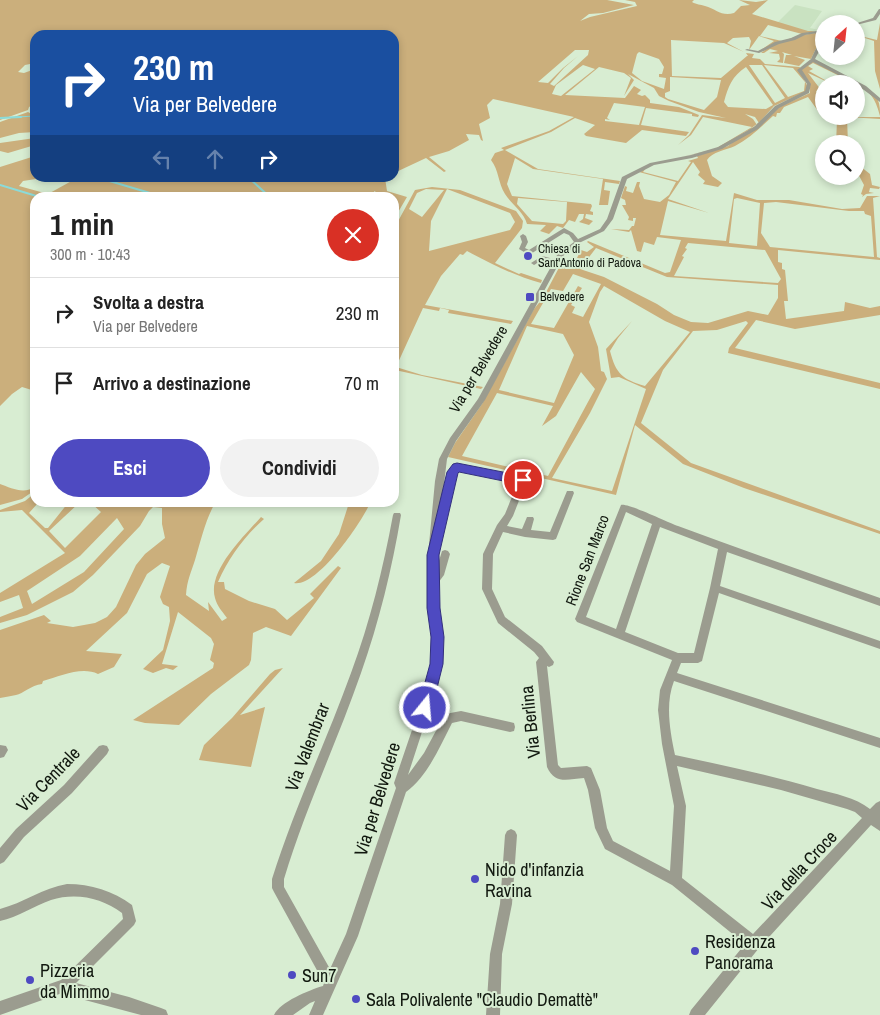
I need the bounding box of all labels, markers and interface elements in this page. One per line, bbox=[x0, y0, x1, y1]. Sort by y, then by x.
north arrow bbox=[815, 15, 865, 65]
map controls bbox=[815, 15, 865, 185]
text: 230 m bbox=[133, 44, 214, 91]
icon: right bbox=[50, 50, 115, 115]
button: sound bbox=[815, 75, 865, 125]
text: Via per Belvedere bbox=[133, 89, 277, 119]
button: search bbox=[815, 135, 865, 185]
icon: left bbox=[148, 145, 176, 173]
icon: ahead bbox=[201, 145, 229, 173]
icon: right bbox=[254, 145, 282, 173]
text: 1 min bbox=[50, 204, 114, 244]
button: close bbox=[327, 209, 379, 261]
place label: Chiesa di Sant'Antonio di Padova bbox=[538, 241, 642, 271]
text: 300 m · 10:43 bbox=[50, 243, 130, 265]
marker: Chiesa di Sant'Antonio di Padova bbox=[522, 250, 534, 262]
text: Svolta a destra bbox=[93, 289, 204, 315]
place label: Belvedere bbox=[540, 289, 584, 305]
marker: Belvedere bbox=[524, 291, 536, 303]
icon: right bbox=[50, 299, 78, 327]
text: 230 m bbox=[336, 300, 379, 326]
text: Via per Belvedere bbox=[93, 315, 198, 337]
street label: Via per Belvedere bbox=[444, 321, 512, 417]
icon: arrive bbox=[50, 369, 78, 397]
text: Arrivo a destinazione bbox=[93, 370, 251, 396]
text: 70 m bbox=[344, 370, 379, 396]
button: Esci bbox=[50, 439, 210, 497]
button: Condividi bbox=[220, 439, 379, 497]
pin bbox=[502, 459, 544, 501]
icon: arrive bbox=[509, 466, 537, 494]
street label: Rione San Marco bbox=[560, 511, 614, 608]
position arrow bbox=[398, 681, 450, 733]
street label: Via Berlina bbox=[514, 685, 546, 759]
street label: Via Valembrar bbox=[279, 699, 335, 795]
street label: Via per Belvedere bbox=[348, 739, 406, 859]
street label: Via Centrale bbox=[11, 741, 85, 817]
street label: Via della Croce bbox=[756, 825, 842, 915]
place label: Nido d'infanzia Ravina bbox=[485, 857, 584, 903]
marker: Nido d'infanzia Ravina bbox=[469, 873, 481, 885]
place label: Residenza Panorama bbox=[705, 929, 776, 975]
marker: Residenza Panorama bbox=[689, 945, 701, 957]
place label: Pizzeria da Mimmo bbox=[40, 958, 110, 1004]
place label: Sun7 bbox=[302, 963, 336, 988]
marker: Sun7 bbox=[286, 969, 298, 981]
marker: Pizzeria da Mimmo bbox=[24, 974, 36, 986]
place label: Sala Polivalente "Claudio Demattè" bbox=[366, 987, 598, 1012]
marker: Sala Polivalente "Claudio Demattè" bbox=[350, 993, 362, 1005]

